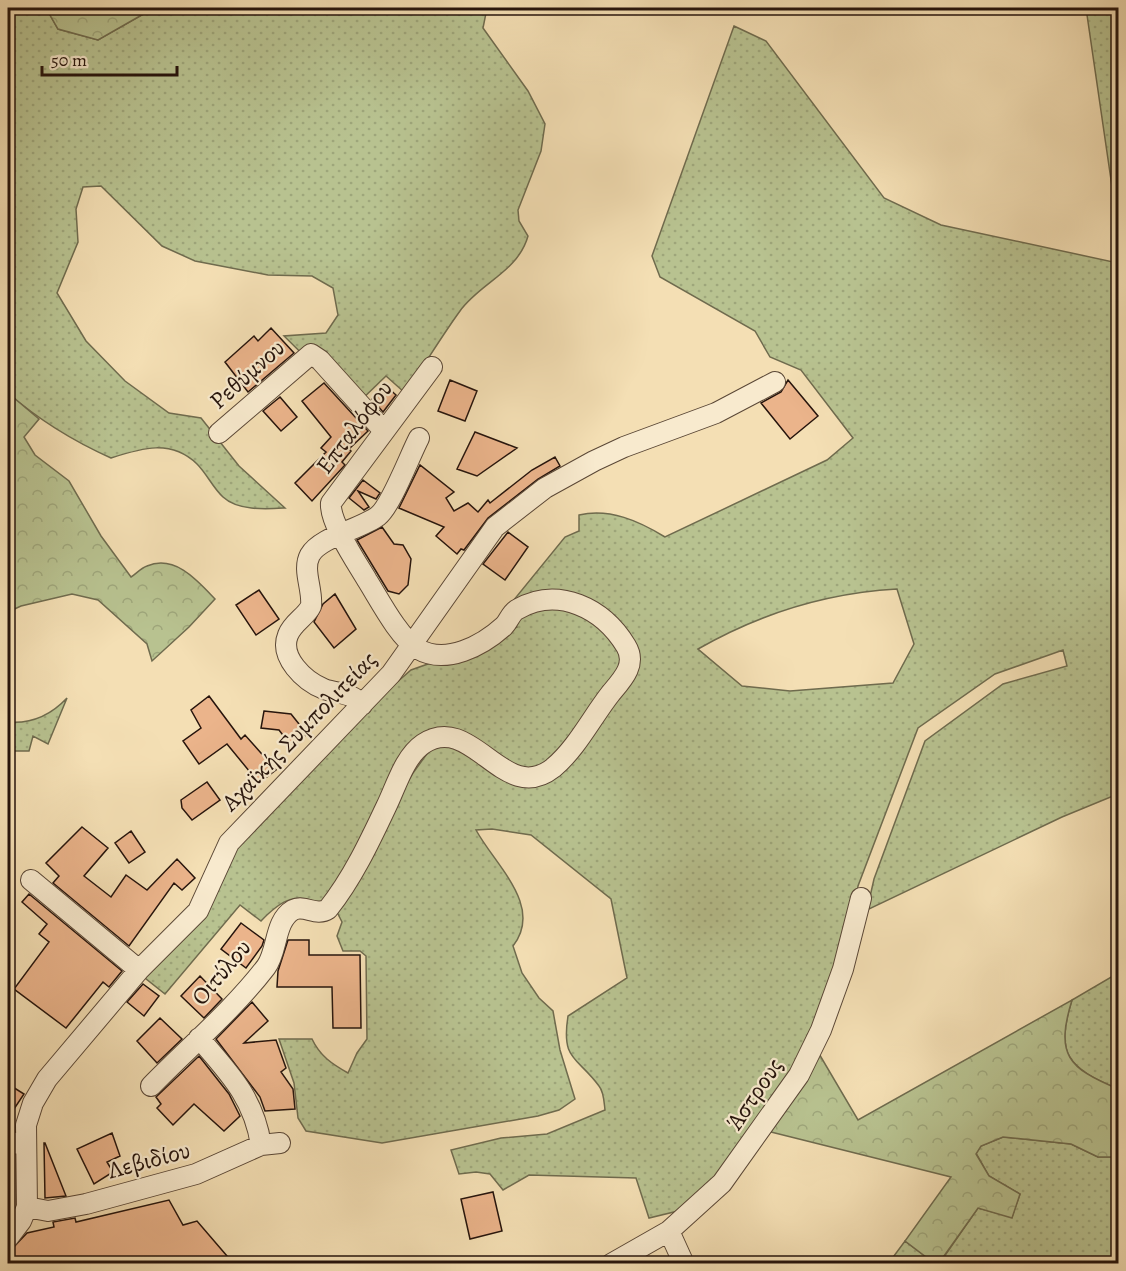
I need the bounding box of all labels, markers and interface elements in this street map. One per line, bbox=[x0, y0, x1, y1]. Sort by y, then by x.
scale bar bbox=[42, 39, 177, 77]
text: 50 m bbox=[51, 48, 87, 72]
street label: Ρεθύμνου bbox=[203, 332, 291, 416]
street label: Επταλόφου bbox=[308, 374, 400, 480]
street label: Αχαϊκής Συμπολιτείας bbox=[214, 644, 384, 819]
street label: Οιτύλου bbox=[184, 932, 258, 1012]
street label: Άστρους bbox=[718, 1051, 790, 1137]
street label: Λεβιδίου bbox=[103, 1134, 194, 1187]

